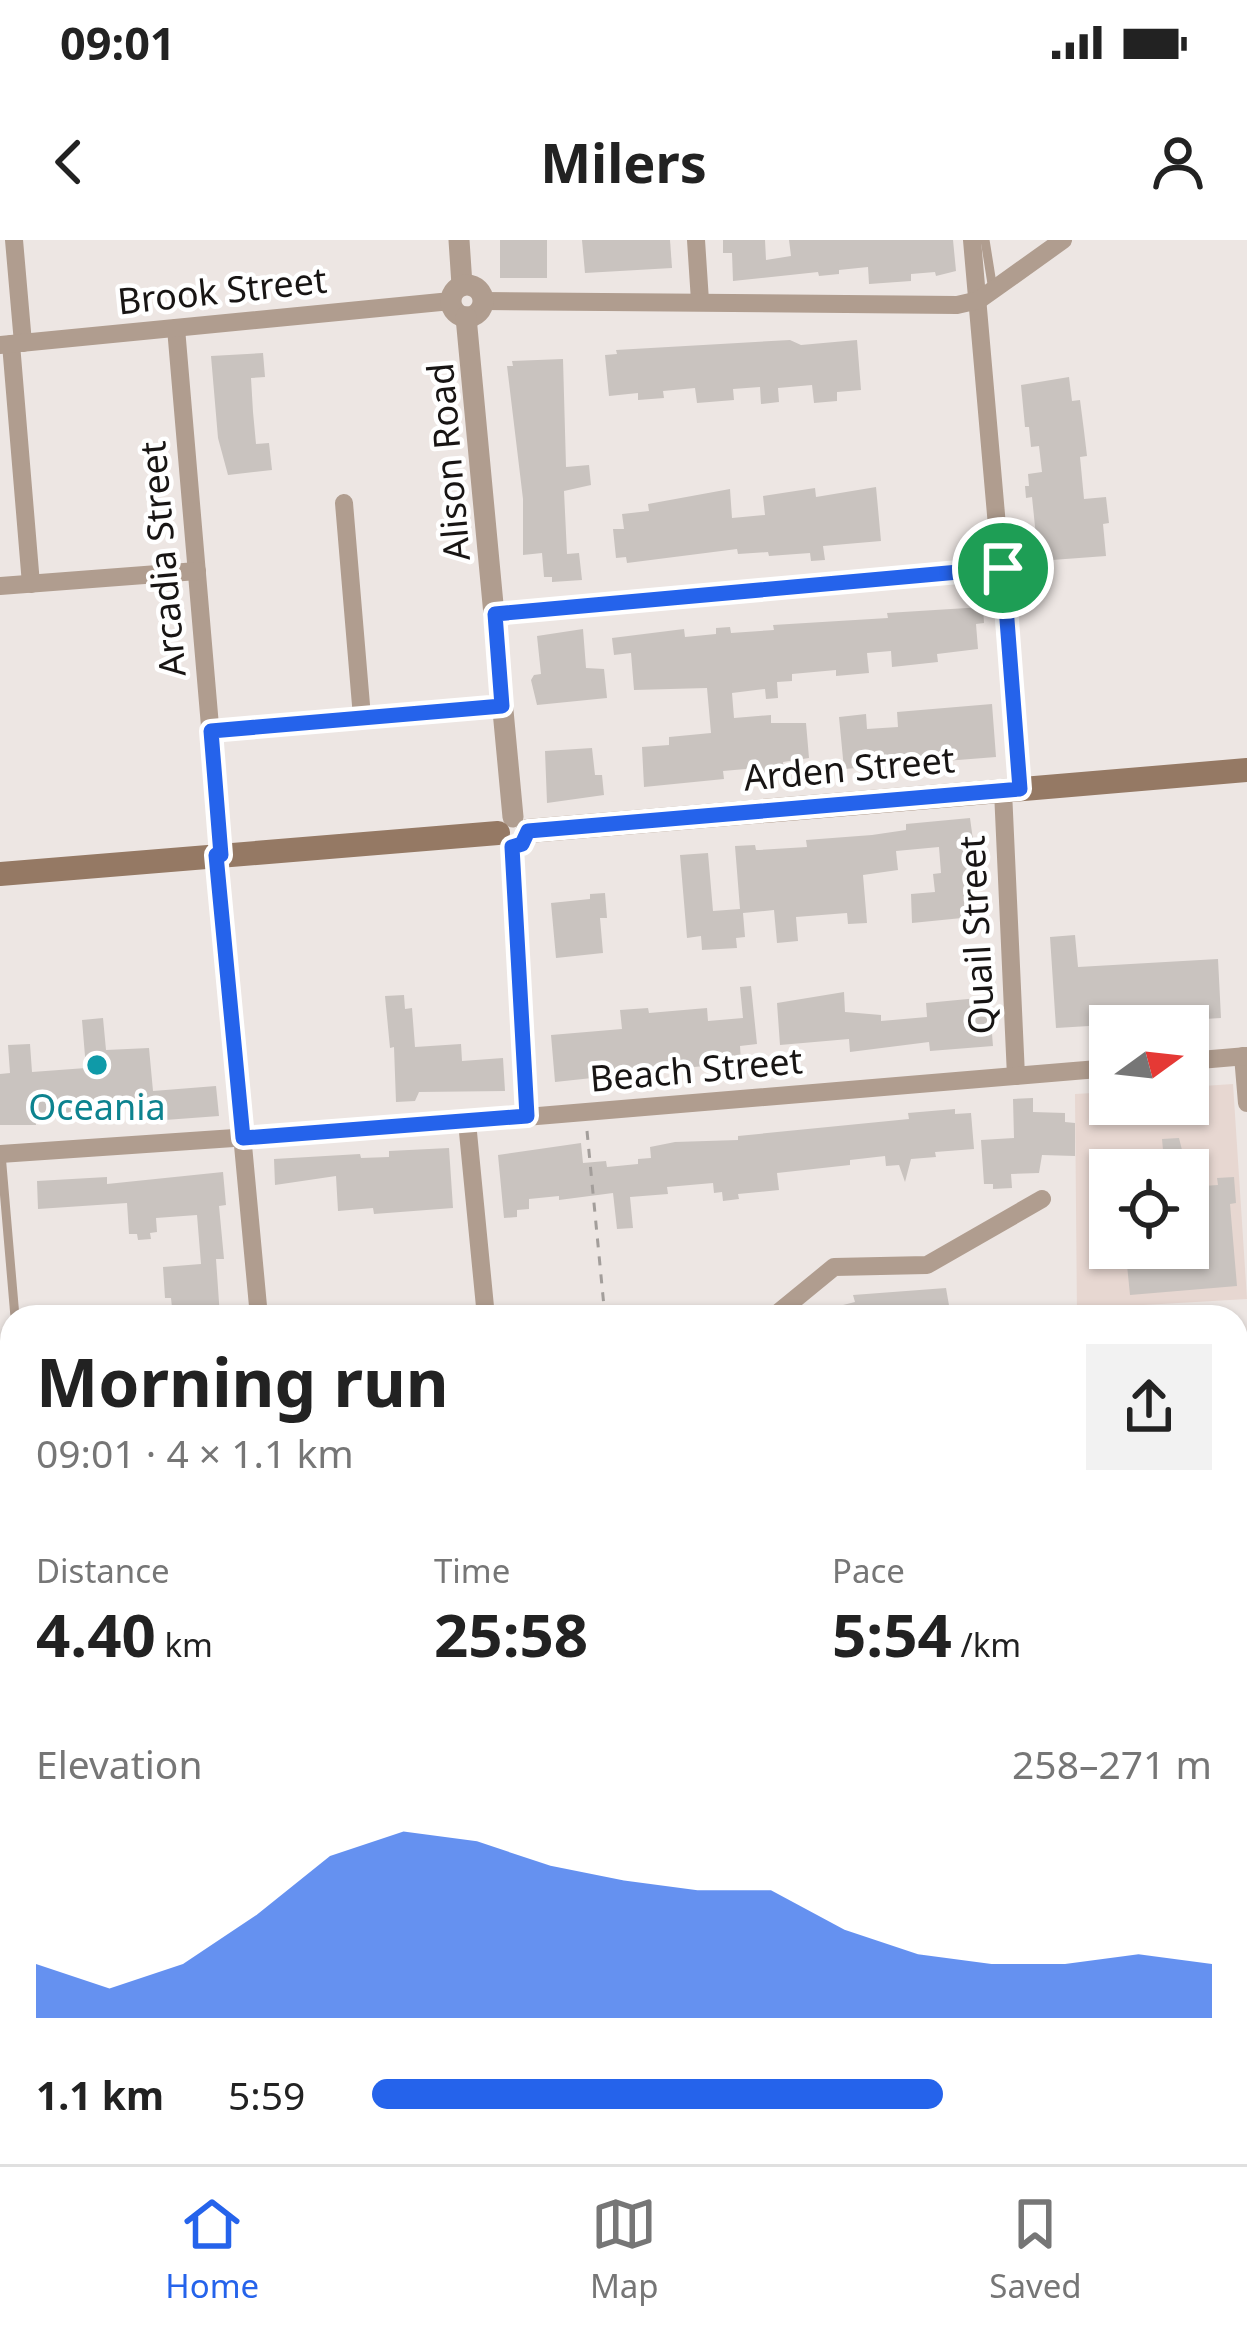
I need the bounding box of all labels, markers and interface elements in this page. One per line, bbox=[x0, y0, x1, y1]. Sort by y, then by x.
text: 09:01 bbox=[60, 12, 176, 73]
text: Milers bbox=[540, 125, 707, 199]
icon: back bbox=[36, 129, 102, 195]
icon: person bbox=[1145, 129, 1211, 195]
street label: Brook Street bbox=[115, 255, 329, 325]
street label: Alison Road bbox=[415, 361, 481, 563]
street label: Arcadia Street bbox=[127, 439, 197, 679]
pin bbox=[952, 517, 1054, 619]
icon: arrive bbox=[970, 535, 1036, 601]
street label: Arden Street bbox=[741, 734, 957, 802]
street label: Quail Street bbox=[946, 834, 1006, 1036]
north arrow bbox=[1089, 1005, 1209, 1125]
map controls bbox=[1089, 1005, 1209, 1269]
street label: Beach Street bbox=[588, 1035, 804, 1103]
marker: Oceania bbox=[84, 1052, 110, 1078]
place label: Oceania bbox=[28, 1082, 166, 1131]
button: locate bbox=[1089, 1149, 1209, 1269]
text: Morning run bbox=[36, 1336, 449, 1426]
button: share bbox=[1086, 1344, 1212, 1470]
text: 09:01 · 4 × 1.1 km bbox=[36, 1426, 354, 1479]
text: Distance bbox=[36, 1548, 170, 1593]
text: Time bbox=[434, 1548, 510, 1593]
text: Pace bbox=[832, 1548, 905, 1593]
text: 4.40 bbox=[36, 1593, 156, 1675]
text: 25:58 bbox=[434, 1593, 588, 1675]
text: 5:54 bbox=[832, 1593, 952, 1675]
text: km bbox=[156, 1622, 213, 1667]
text: /km bbox=[952, 1622, 1021, 1667]
text: Elevation bbox=[36, 1737, 203, 1790]
text: 258–271 m bbox=[1012, 1737, 1212, 1790]
text: 1.1 km bbox=[36, 2068, 164, 2121]
text: 5:59 bbox=[228, 2068, 305, 2121]
tab: Home bbox=[165, 2191, 259, 2308]
tab: Map bbox=[590, 2191, 659, 2308]
tab: Saved bbox=[989, 2191, 1082, 2308]

